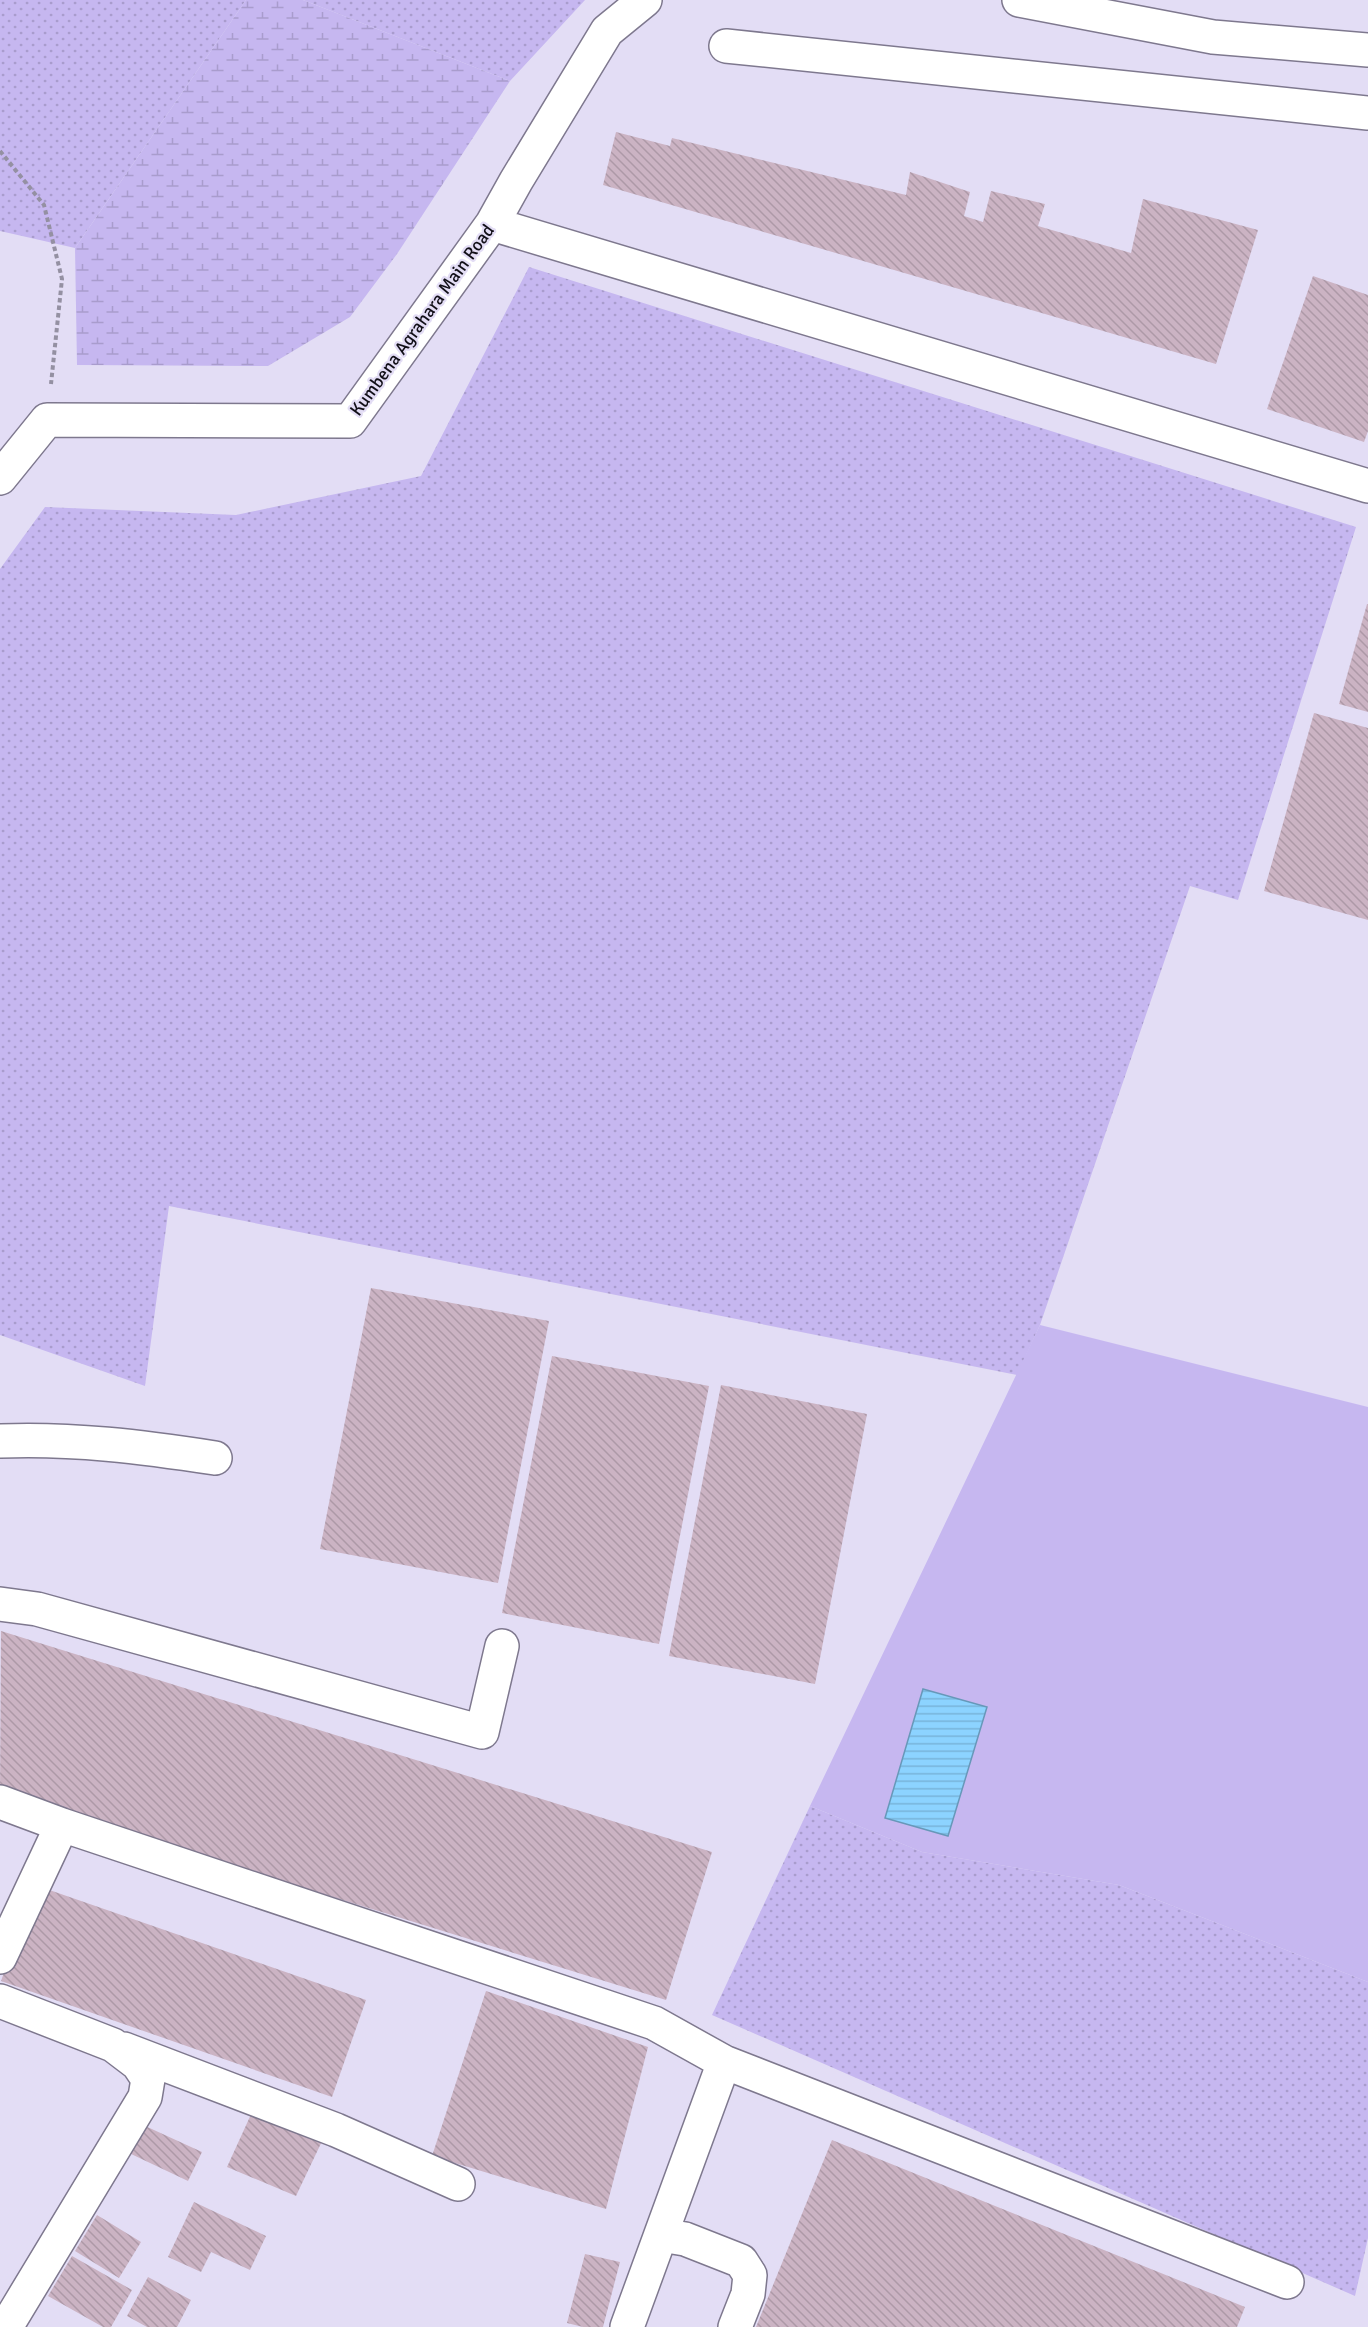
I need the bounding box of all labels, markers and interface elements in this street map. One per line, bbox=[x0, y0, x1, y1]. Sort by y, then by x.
street label: Kumbena Agrahara Main Road bbox=[345, 220, 499, 420]

